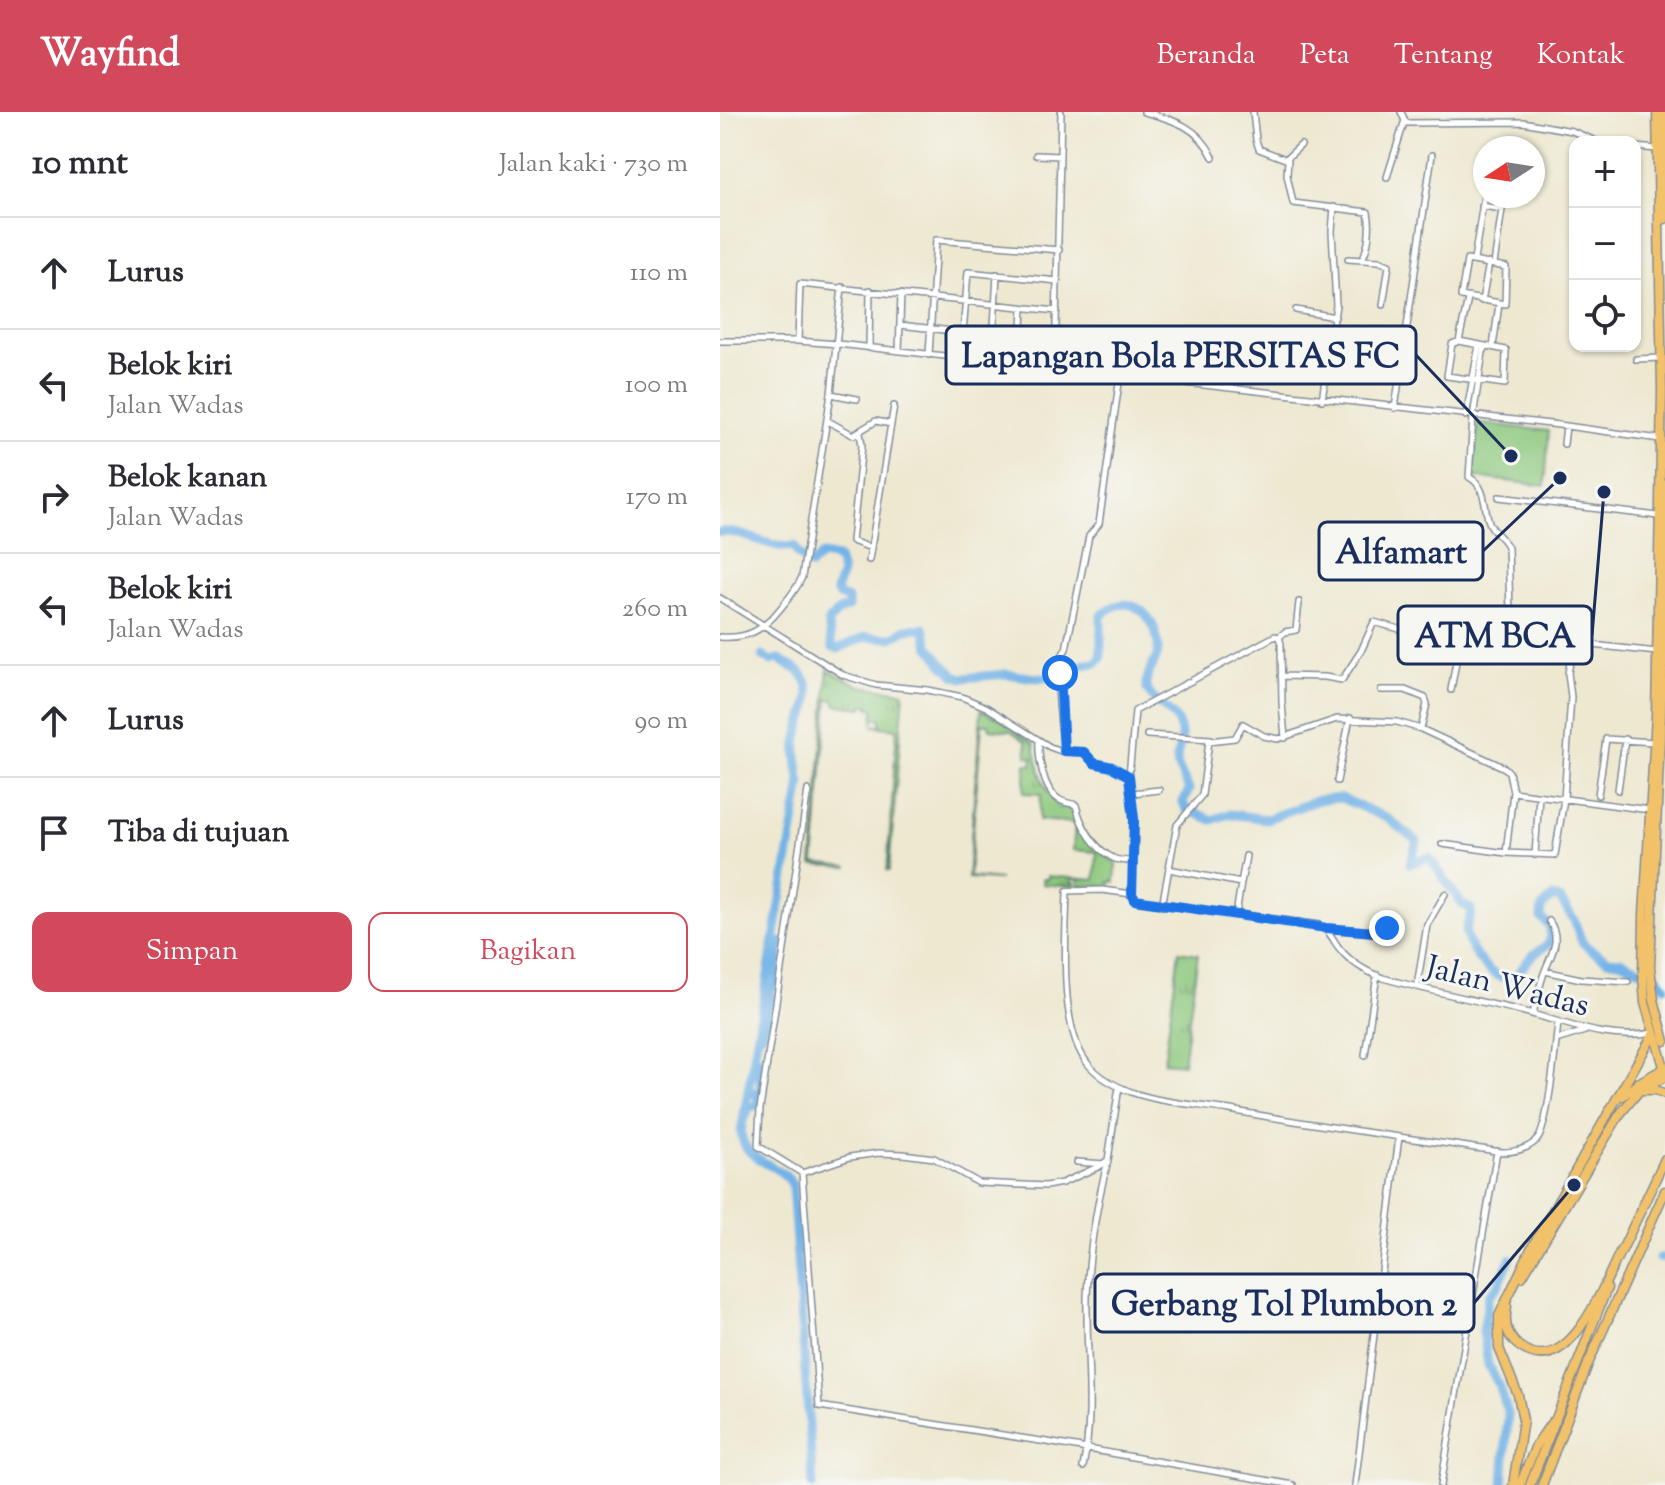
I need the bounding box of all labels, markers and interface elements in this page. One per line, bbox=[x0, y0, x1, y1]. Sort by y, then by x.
text: Wayfind bbox=[40, 29, 180, 83]
text: Beranda bbox=[1157, 36, 1256, 76]
text: Peta bbox=[1300, 36, 1350, 76]
text: Tentang bbox=[1394, 36, 1493, 76]
text: Kontak bbox=[1537, 36, 1625, 76]
north arrow bbox=[1473, 136, 1545, 208]
map controls bbox=[1569, 136, 1641, 352]
button: + bbox=[1569, 136, 1641, 208]
text: 10 mnt bbox=[32, 140, 128, 189]
text: Jalan kaki · 730 m bbox=[499, 146, 688, 183]
button: − bbox=[1569, 208, 1641, 280]
icon: ahead bbox=[32, 251, 76, 295]
text: Lurus bbox=[108, 252, 184, 295]
text: 110 m bbox=[630, 255, 688, 292]
button: locate bbox=[1569, 280, 1641, 352]
callout: Lapangan Bola PERSITAS FC bbox=[946, 326, 1416, 384]
text: Lapangan Bola PERSITAS FC bbox=[962, 334, 1400, 383]
text: Belok kiri bbox=[108, 345, 232, 388]
icon: left bbox=[32, 363, 76, 407]
text: 100 m bbox=[625, 367, 688, 404]
text: Jalan Wadas bbox=[108, 388, 244, 425]
text: Belok kanan bbox=[108, 457, 267, 500]
icon: right bbox=[32, 475, 76, 519]
text: 170 m bbox=[626, 479, 688, 516]
text: Jalan Wadas bbox=[108, 500, 244, 537]
callout: Alfamart bbox=[1319, 522, 1483, 580]
text: Alfamart bbox=[1335, 530, 1467, 579]
text: Belok kiri bbox=[108, 569, 232, 612]
icon: left bbox=[32, 587, 76, 631]
text: 260 m bbox=[622, 591, 688, 628]
callout: ATM BCA bbox=[1398, 606, 1592, 664]
text: Jalan Wadas bbox=[108, 612, 244, 649]
text: ATM BCA bbox=[1414, 614, 1576, 663]
route start bbox=[1042, 655, 1078, 691]
icon: ahead bbox=[32, 699, 76, 743]
text: Lurus bbox=[108, 700, 184, 743]
text: 90 m bbox=[635, 703, 688, 740]
icon: arrive bbox=[32, 811, 76, 855]
text: Tiba di tujuan bbox=[108, 812, 289, 855]
route end bbox=[1369, 910, 1405, 946]
button: Simpan bbox=[32, 912, 352, 992]
button: Bagikan bbox=[368, 912, 688, 992]
street label: Jalan Wadas bbox=[1419, 945, 1594, 1030]
callout: Gerbang Tol Plumbon 2 bbox=[1095, 1274, 1474, 1332]
text: Gerbang Tol Plumbon 2 bbox=[1111, 1282, 1457, 1331]

